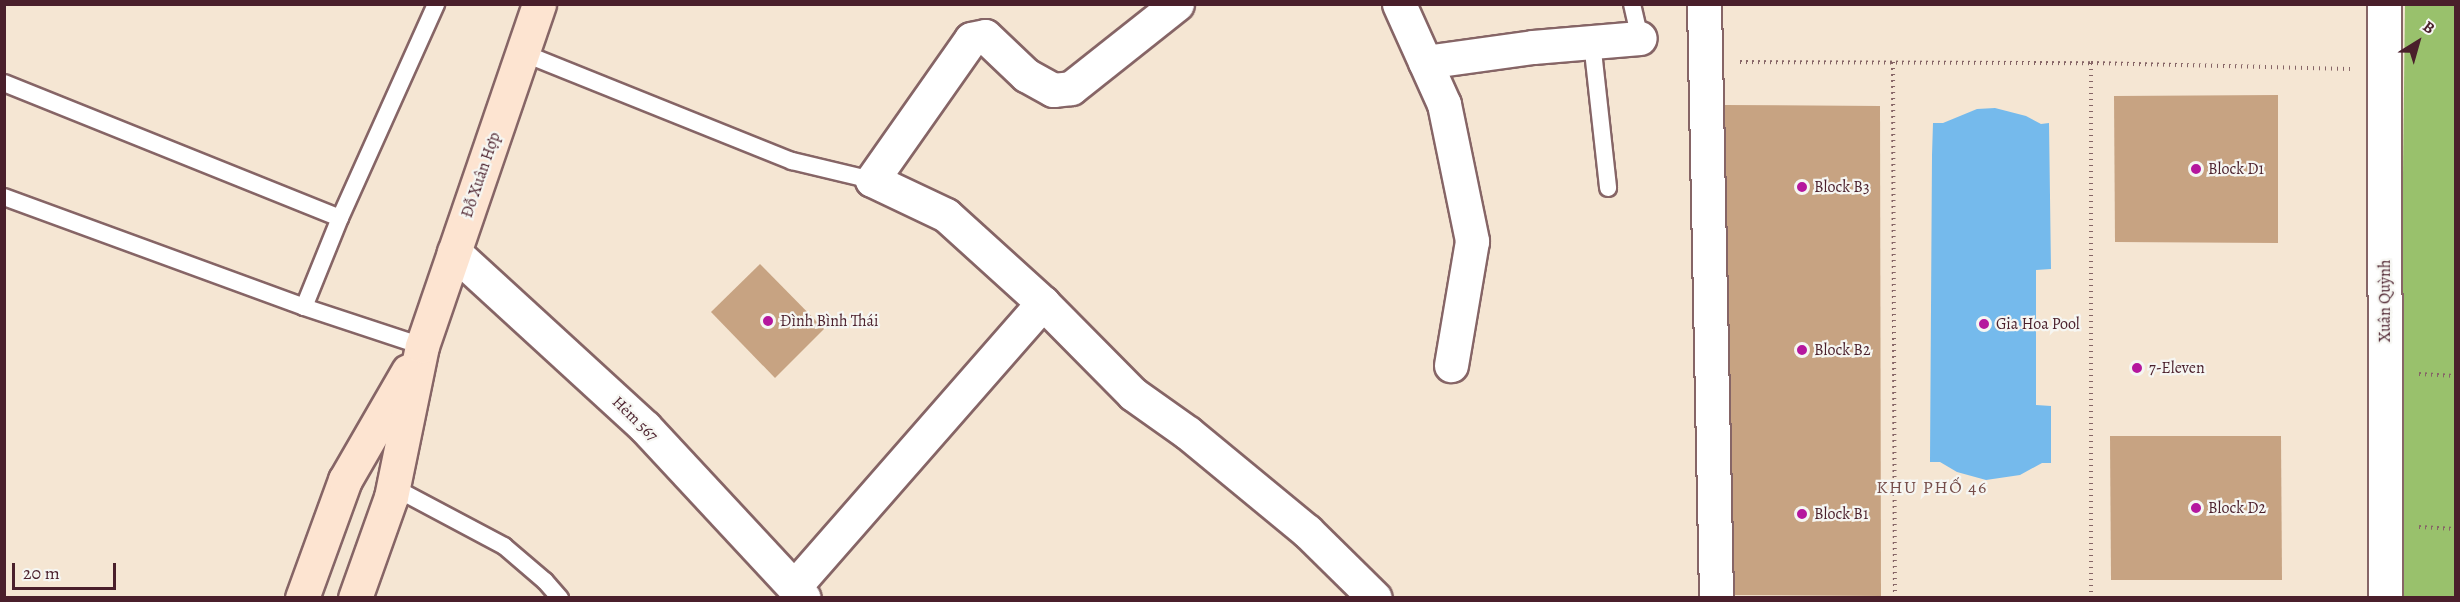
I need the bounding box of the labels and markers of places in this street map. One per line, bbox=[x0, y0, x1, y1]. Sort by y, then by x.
place label: Block D1 bbox=[2208, 159, 2264, 179]
marker: Block D1 bbox=[2189, 162, 2203, 176]
place label: Block B3 bbox=[1814, 177, 1870, 197]
marker: Block B3 bbox=[1795, 180, 1809, 194]
place label: Đình Bình Thái bbox=[780, 311, 879, 331]
marker: Đình Bình Thái bbox=[761, 314, 775, 328]
place label: Gia Hoa Pool bbox=[1996, 314, 2080, 334]
marker: Gia Hoa Pool bbox=[1977, 317, 1991, 331]
place label: Block B2 bbox=[1814, 340, 1870, 360]
marker: Block B2 bbox=[1795, 343, 1809, 357]
place label: 7-Eleven bbox=[2149, 358, 2205, 378]
marker: 7-Eleven bbox=[2130, 361, 2144, 375]
place label: Block D2 bbox=[2208, 498, 2266, 518]
marker: Block D2 bbox=[2189, 501, 2203, 515]
place label: Block B1 bbox=[1814, 504, 1868, 524]
marker: Block B1 bbox=[1795, 507, 1809, 521]

